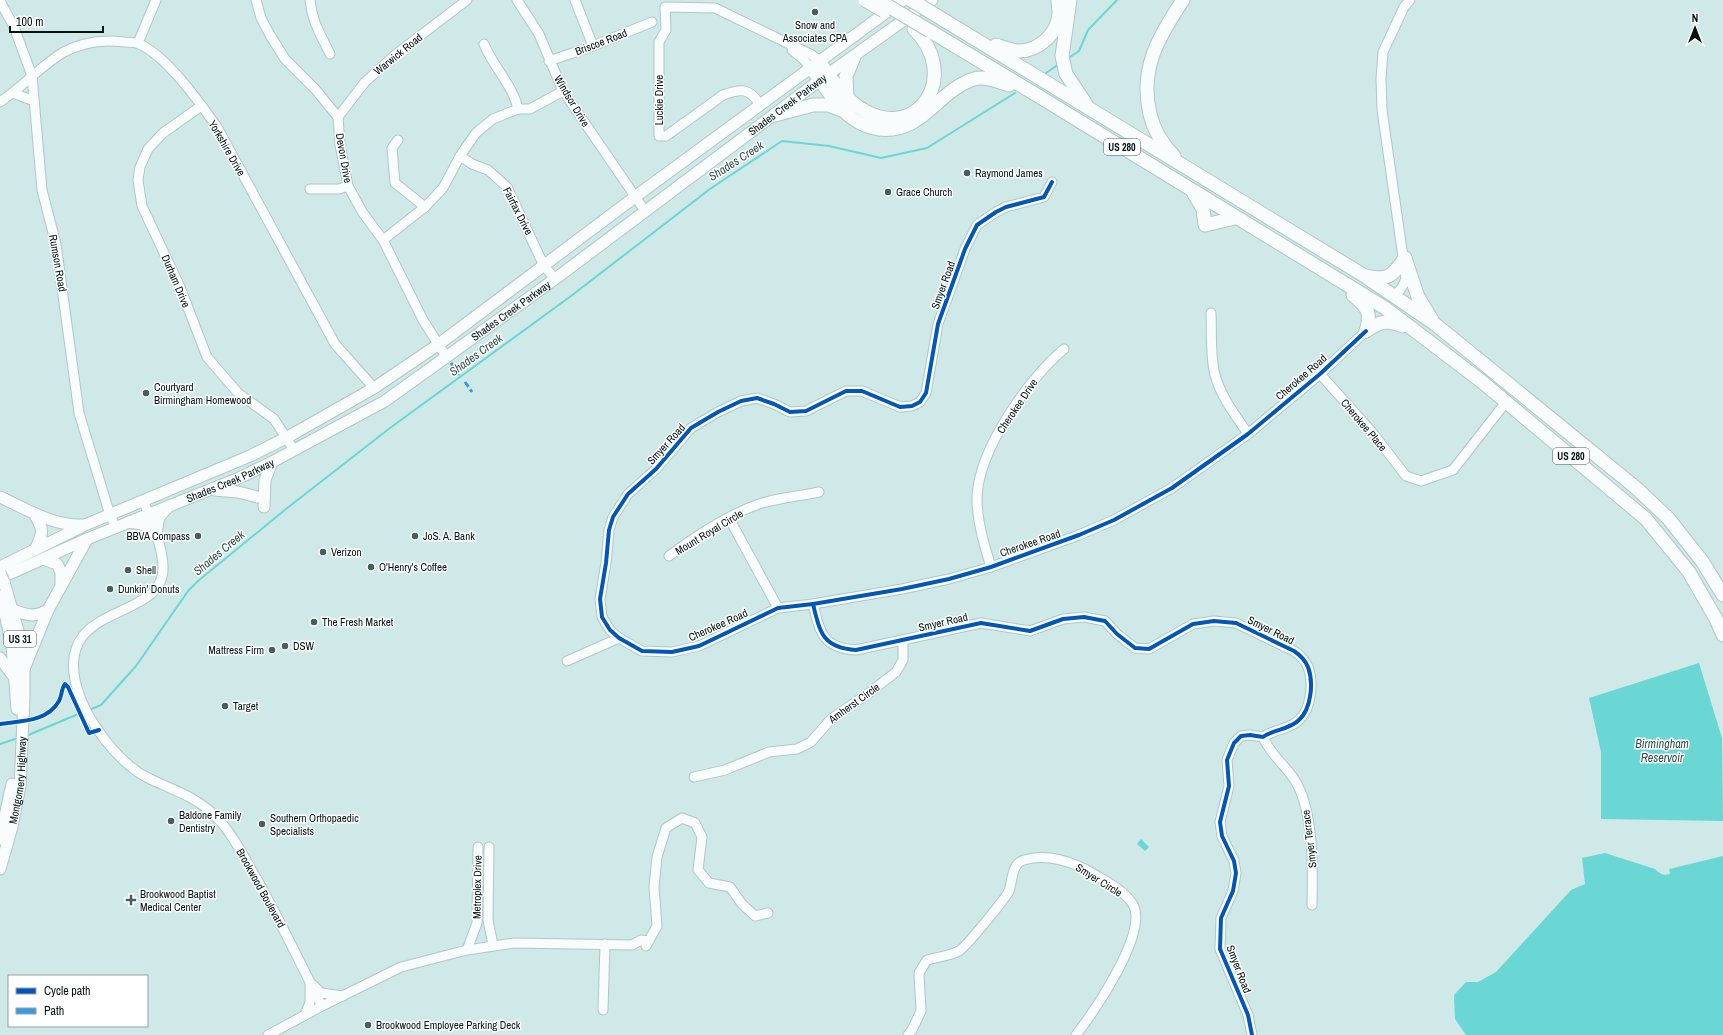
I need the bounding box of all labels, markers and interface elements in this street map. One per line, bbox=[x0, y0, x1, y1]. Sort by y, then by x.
marker: Snow and Associates CPA bbox=[810, 7, 820, 17]
scale bar bbox=[10, 8, 103, 34]
north arrow bbox=[1675, 8, 1715, 48]
text: N bbox=[1692, 11, 1698, 25]
text: 100 m bbox=[16, 14, 43, 30]
place label: Snow and Associates CPA bbox=[782, 18, 848, 45]
street label: Briscoe Road bbox=[573, 26, 629, 58]
street label: Warwick Road bbox=[371, 30, 425, 78]
street label: Shades Creek Parkway bbox=[745, 70, 830, 138]
street label: Windsor Drive bbox=[551, 73, 593, 129]
street label: Luckie Drive bbox=[652, 75, 666, 125]
street label: Yorkshire Drive bbox=[205, 118, 249, 178]
street label: Devon Drive bbox=[333, 132, 355, 184]
water label: Shades Creek bbox=[705, 137, 767, 185]
road number: US 280 bbox=[1104, 139, 1140, 155]
place label: Raymond James bbox=[975, 166, 1043, 180]
marker: Raymond James bbox=[962, 168, 972, 178]
street label: Fairfax Drive bbox=[500, 185, 536, 237]
place label: Grace Church bbox=[896, 185, 952, 199]
marker: Grace Church bbox=[883, 187, 893, 197]
street label: Rumson Road bbox=[46, 233, 70, 293]
street label: Durham Drive bbox=[159, 252, 193, 310]
street label: Smyer Road bbox=[928, 259, 958, 311]
street label: Shades Creek Parkway bbox=[468, 277, 554, 344]
water label: Shades Creek bbox=[446, 330, 507, 380]
street label: Cherokee Road bbox=[1273, 351, 1329, 403]
street label: Cherokee Drive bbox=[994, 376, 1040, 436]
place label: Courtyard Birmingham Homewood bbox=[154, 380, 251, 407]
marker: Courtyard Birmingham Homewood bbox=[141, 388, 151, 398]
street label: Cherokee Place bbox=[1338, 396, 1390, 454]
street label: Smyer Road bbox=[644, 421, 688, 467]
road number: US 280 bbox=[1553, 448, 1589, 464]
street label: Shades Creek Parkway bbox=[184, 455, 277, 505]
street label: Mount Royal Circle bbox=[673, 506, 745, 558]
water label: Shades Creek bbox=[190, 526, 249, 579]
street label: Cherokee Road bbox=[998, 526, 1062, 560]
place label: BBVA Compass bbox=[126, 529, 190, 543]
place label: JoS. A. Bank bbox=[423, 529, 475, 543]
marker: BBVA Compass bbox=[193, 531, 203, 541]
marker: JoS. A. Bank bbox=[410, 531, 420, 541]
place label: Verizon bbox=[331, 545, 362, 559]
marker: Verizon bbox=[318, 547, 328, 557]
place label: O'Henry's Coffee bbox=[379, 560, 447, 574]
marker: O'Henry's Coffee bbox=[366, 562, 376, 572]
place label: Shell bbox=[136, 563, 156, 577]
marker: Shell bbox=[123, 565, 133, 575]
place label: Dunkin' Donuts bbox=[118, 582, 180, 596]
marker: Dunkin' Donuts bbox=[105, 584, 115, 594]
street label: Cherokee Road bbox=[686, 606, 750, 644]
street label: Smyer Road bbox=[917, 610, 969, 634]
street label: Smyer Road bbox=[1245, 613, 1297, 647]
place label: The Fresh Market bbox=[322, 615, 394, 629]
marker: The Fresh Market bbox=[309, 617, 319, 627]
road number: US 31 bbox=[4, 631, 36, 647]
place label: DSW bbox=[293, 639, 315, 653]
marker: DSW bbox=[280, 641, 290, 651]
place label: Mattress Firm bbox=[208, 643, 264, 657]
marker: Mattress Firm bbox=[267, 645, 277, 655]
street label: Amherst Circle bbox=[825, 680, 882, 727]
place label: Target bbox=[233, 699, 259, 713]
marker: Target bbox=[220, 701, 230, 711]
street label: Montgomery Highway bbox=[6, 736, 29, 825]
water label: Birmingham Reservoir bbox=[1635, 736, 1689, 766]
place label: Baldone Family Dentistry bbox=[179, 808, 242, 835]
street label: Smyer Terrace bbox=[1298, 809, 1320, 869]
place label: Southern Orthopaedic Specialists bbox=[270, 811, 359, 838]
marker: Baldone Family Dentistry bbox=[166, 816, 176, 826]
marker: Southern Orthopaedic Specialists bbox=[257, 819, 267, 829]
street label: Brookwood Boulevard bbox=[233, 846, 289, 930]
street label: Metroplex Drive bbox=[469, 855, 485, 919]
street label: Smyer Circle bbox=[1073, 860, 1125, 900]
place label: Brookwood Baptist Medical Center bbox=[140, 887, 216, 914]
marker: Brookwood Baptist Medical Center bbox=[125, 894, 137, 906]
street label: Smyer Road bbox=[1223, 943, 1255, 995]
legend bbox=[8, 975, 148, 1027]
text: Cycle path bbox=[44, 983, 91, 999]
text: Path bbox=[44, 1003, 64, 1019]
place label: Brookwood Employee Parking Deck bbox=[376, 1018, 521, 1032]
marker: Brookwood Employee Parking Deck bbox=[363, 1020, 373, 1030]

